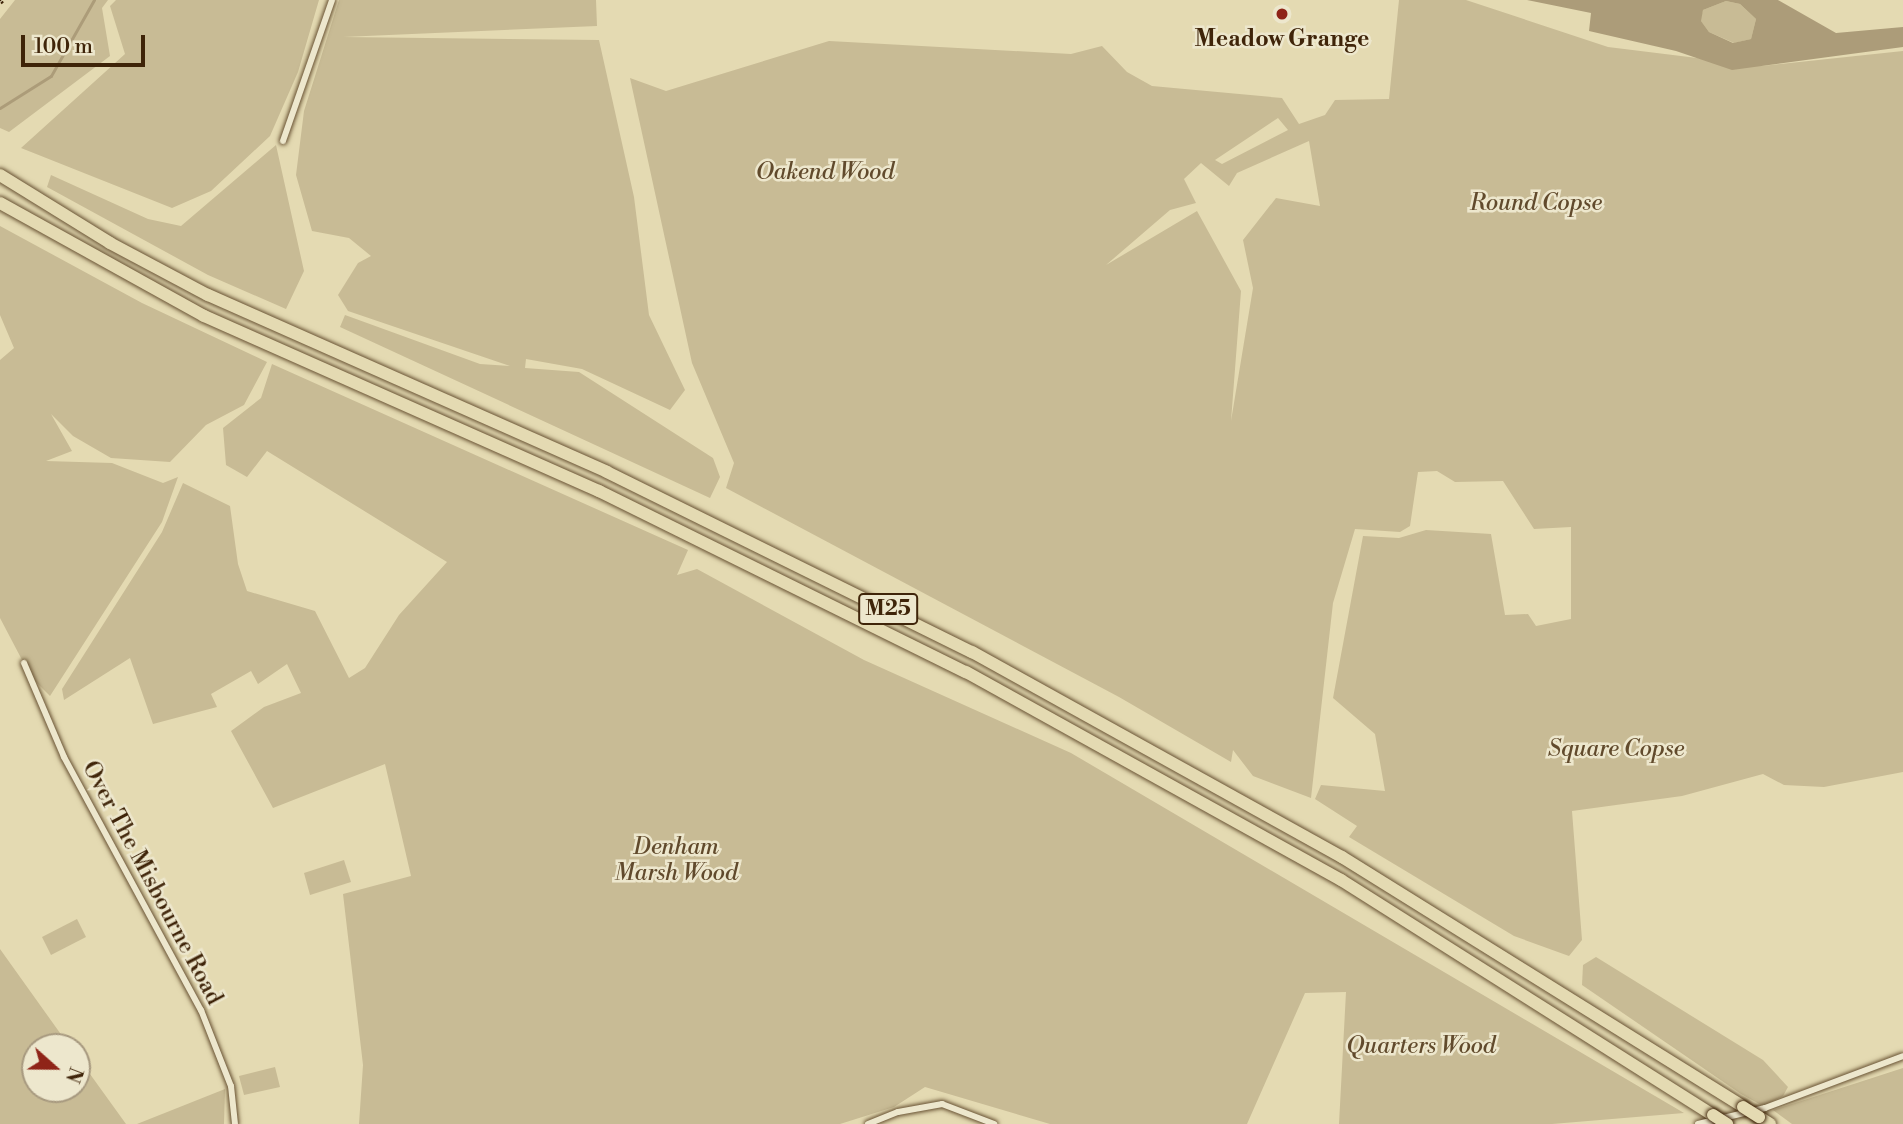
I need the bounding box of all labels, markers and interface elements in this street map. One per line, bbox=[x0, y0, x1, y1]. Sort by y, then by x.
marker: Meadow Grange bbox=[1274, 6, 1290, 22]
scale bar bbox=[24, 21, 149, 65]
place label: Meadow Grange bbox=[1195, 25, 1369, 53]
text: 100 m bbox=[34, 34, 93, 60]
park label: Oakend Wood bbox=[756, 158, 894, 186]
park label: Round Copse bbox=[1470, 189, 1602, 217]
road number: M25 bbox=[856, 592, 920, 626]
park label: Square Copse bbox=[1548, 735, 1684, 763]
street label: Over The Misbourne Road bbox=[76, 756, 228, 1010]
park label: Denham Marsh Wood bbox=[614, 833, 738, 887]
park label: Quarters Wood bbox=[1346, 1032, 1496, 1060]
north arrow bbox=[21, 1033, 91, 1103]
text: N bbox=[60, 1063, 88, 1086]

